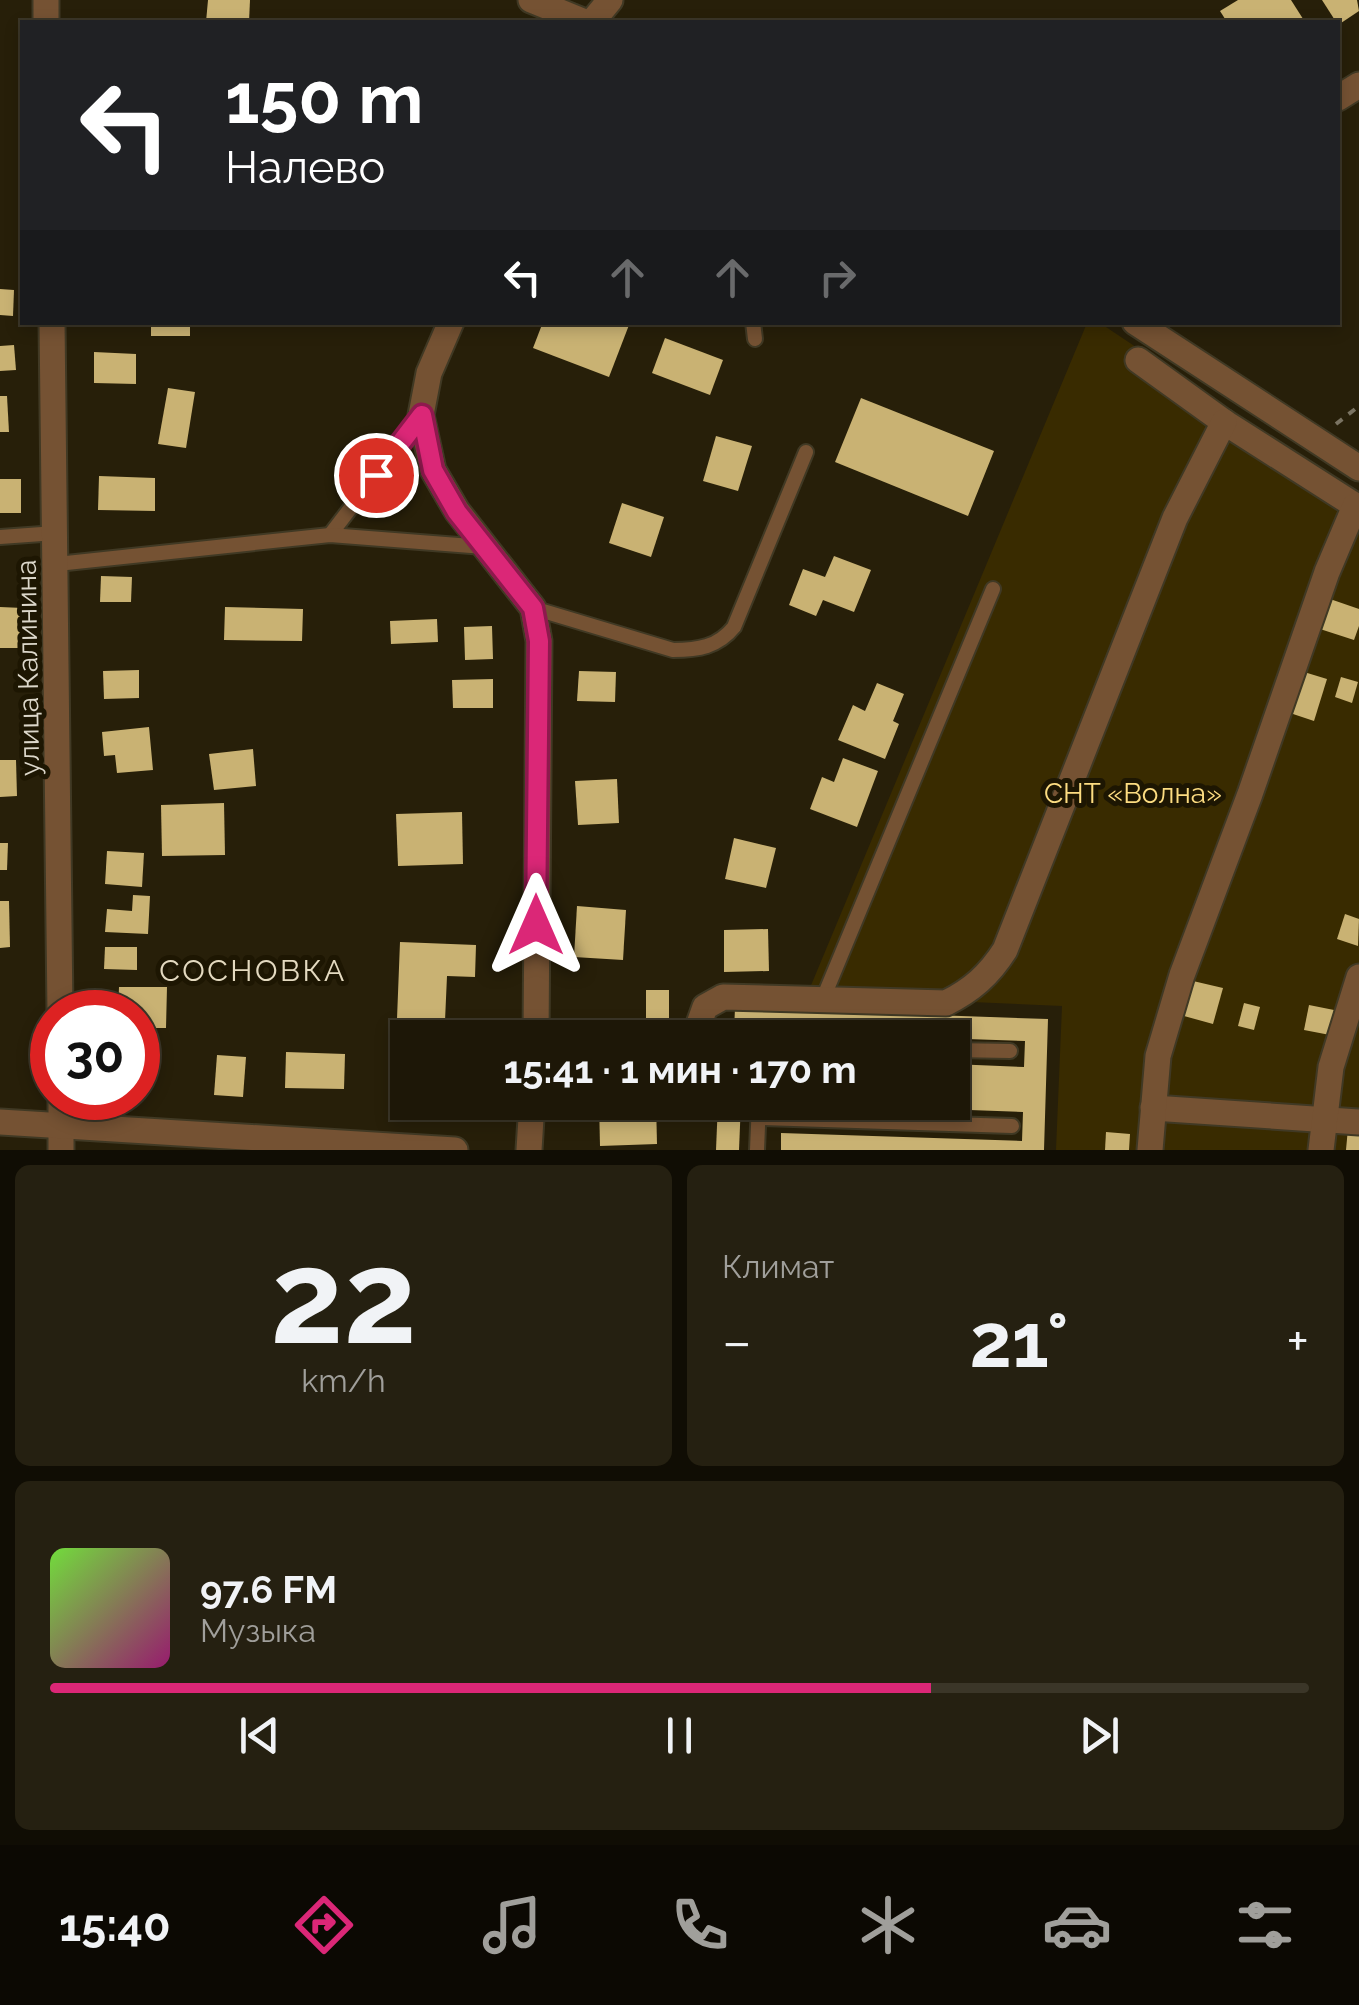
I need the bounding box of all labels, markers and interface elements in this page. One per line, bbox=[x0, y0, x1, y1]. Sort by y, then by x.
text: 150 m bbox=[225, 57, 423, 139]
icon: left bbox=[60, 60, 190, 190]
text: Налево bbox=[225, 141, 385, 194]
icon: left bbox=[495, 250, 550, 305]
icon: ahead bbox=[600, 250, 655, 305]
icon: ahead bbox=[705, 250, 760, 305]
icon: right bbox=[810, 250, 865, 305]
pin bbox=[334, 433, 419, 518]
icon: arrive bbox=[349, 448, 404, 503]
street label: улица Калинина bbox=[10, 559, 46, 777]
park label: СНТ «Волна» bbox=[1044, 777, 1222, 810]
position arrow bbox=[484, 873, 588, 977]
district label: СОСНОВКА bbox=[159, 953, 347, 988]
speed limit sign: 30 bbox=[30, 990, 160, 1120]
text: 15:41 · 1 мин · 170 m bbox=[503, 1047, 857, 1092]
text: 22 bbox=[270, 1221, 417, 1373]
text: Климат bbox=[722, 1248, 834, 1285]
text: 21° bbox=[969, 1296, 1068, 1385]
text: − bbox=[722, 1309, 752, 1374]
text: + bbox=[1286, 1309, 1309, 1374]
text: km/h bbox=[301, 1362, 386, 1399]
text: 97.6 FM bbox=[200, 1567, 337, 1612]
text: Музыка bbox=[200, 1612, 316, 1649]
icon: previous bbox=[232, 1708, 287, 1763]
icon: pause bbox=[652, 1708, 707, 1763]
icon: next bbox=[1072, 1708, 1127, 1763]
icon: directions bbox=[289, 1890, 359, 1960]
icon: music bbox=[477, 1890, 547, 1960]
icon: phone bbox=[665, 1890, 735, 1960]
icon: climate bbox=[853, 1890, 923, 1960]
icon: car bbox=[1042, 1890, 1112, 1960]
icon: filters bbox=[1230, 1890, 1300, 1960]
text: 15:40 bbox=[59, 1899, 171, 1952]

